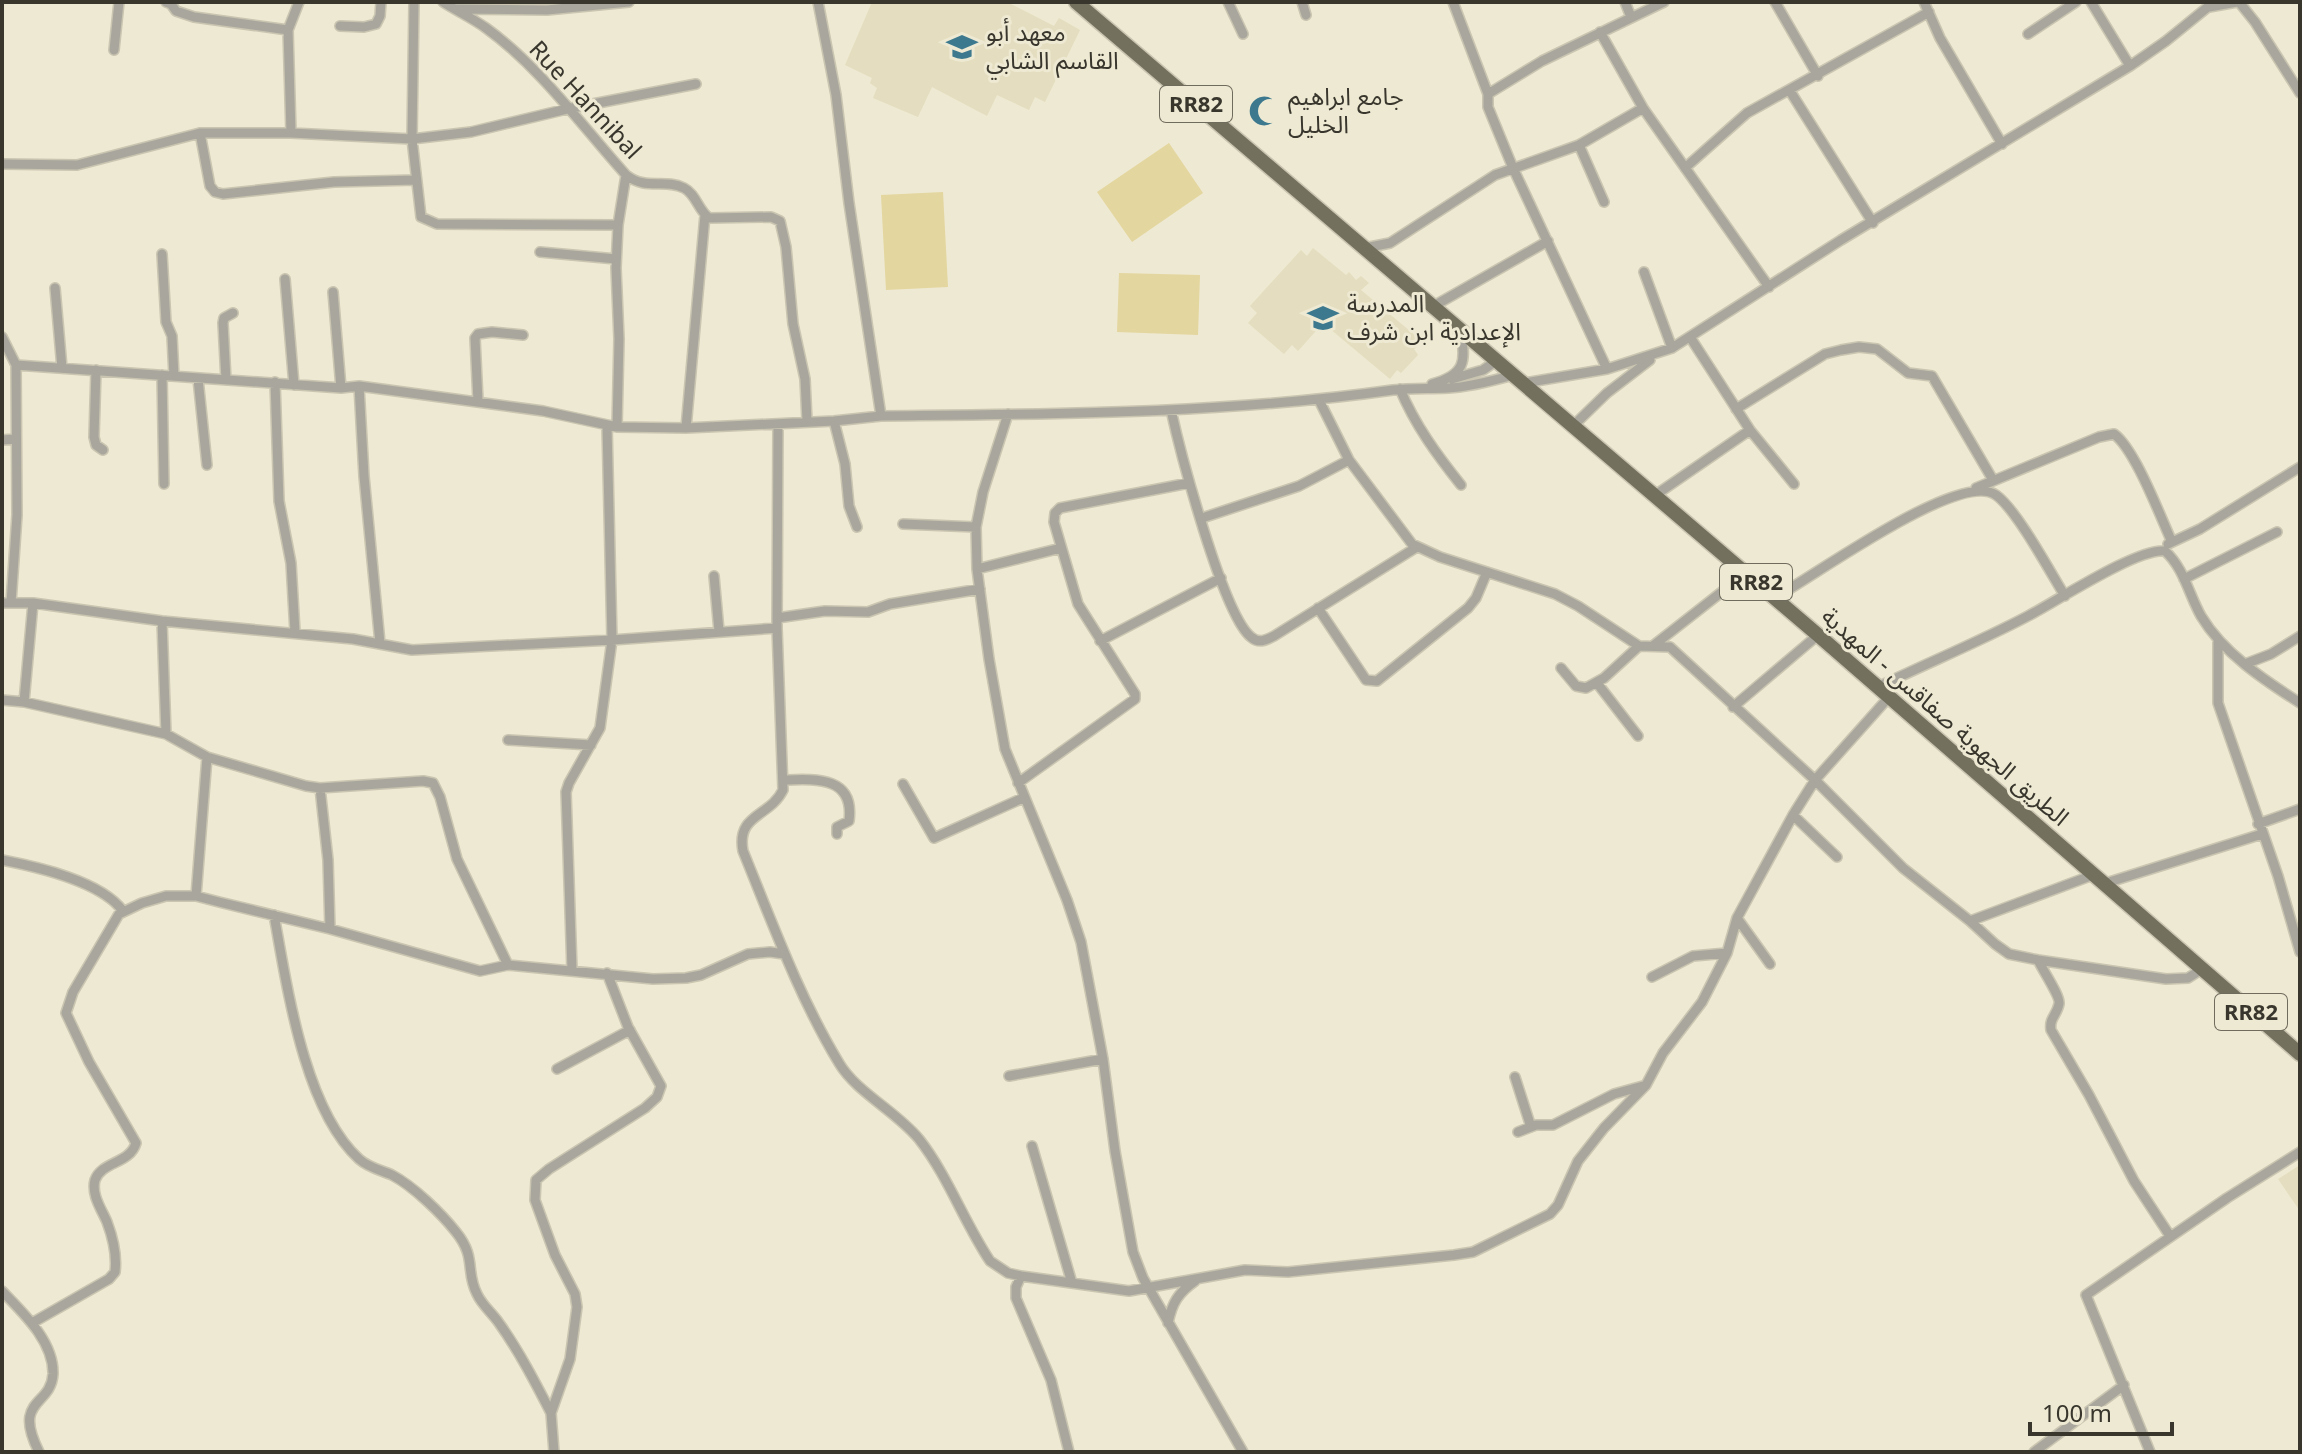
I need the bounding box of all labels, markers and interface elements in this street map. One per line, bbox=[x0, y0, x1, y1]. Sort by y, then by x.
place label: معهد أبو القاسم الشابي bbox=[986, 15, 1119, 80]
school or university icon: معهد أبو القاسم الشابي bbox=[945, 30, 979, 64]
street label: Rue Hannibal bbox=[523, 32, 650, 165]
place label: جامع ابراهيم الخليل bbox=[1288, 79, 1404, 140]
road number: RR82 bbox=[1160, 86, 1232, 122]
mosque icon: جامع ابراهيم الخليل bbox=[1247, 94, 1281, 128]
place label: المدرسة الإعدادية ابن شرف bbox=[1347, 286, 1521, 348]
school or university icon: المدرسة الإعدادية ابن شرف bbox=[1306, 301, 1340, 335]
road number: RR82 bbox=[1720, 564, 1792, 600]
street label: الطريق الجهوية صفاقس - المهدية bbox=[1815, 599, 2077, 833]
road number: RR82 bbox=[2215, 994, 2287, 1030]
scale bar bbox=[2030, 1386, 2172, 1436]
text: 100 m bbox=[2042, 1396, 2112, 1429]

